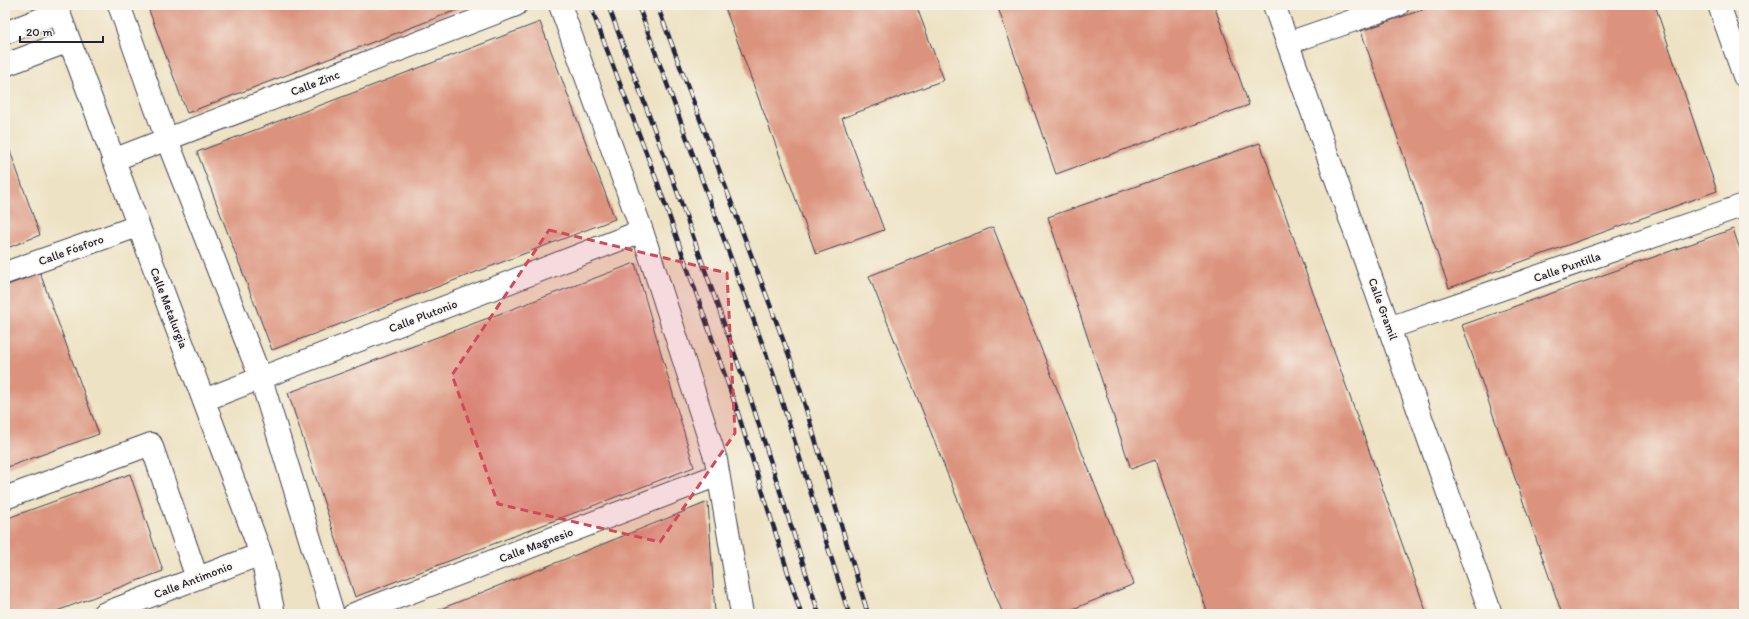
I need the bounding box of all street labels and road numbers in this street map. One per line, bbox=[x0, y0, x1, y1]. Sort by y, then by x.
street label: Calle Zinc bbox=[288, 67, 342, 99]
street label: Calle Fósforo bbox=[37, 232, 105, 268]
street label: Calle Puntilla bbox=[1532, 249, 1602, 285]
street label: Calle Metalurgia bbox=[147, 266, 191, 351]
street label: Calle Gramil bbox=[1365, 276, 1401, 342]
street label: Calle Plutonio bbox=[387, 297, 459, 335]
street label: Calle Magnesio bbox=[497, 524, 575, 566]
street label: Calle Antimonio bbox=[152, 559, 234, 601]

